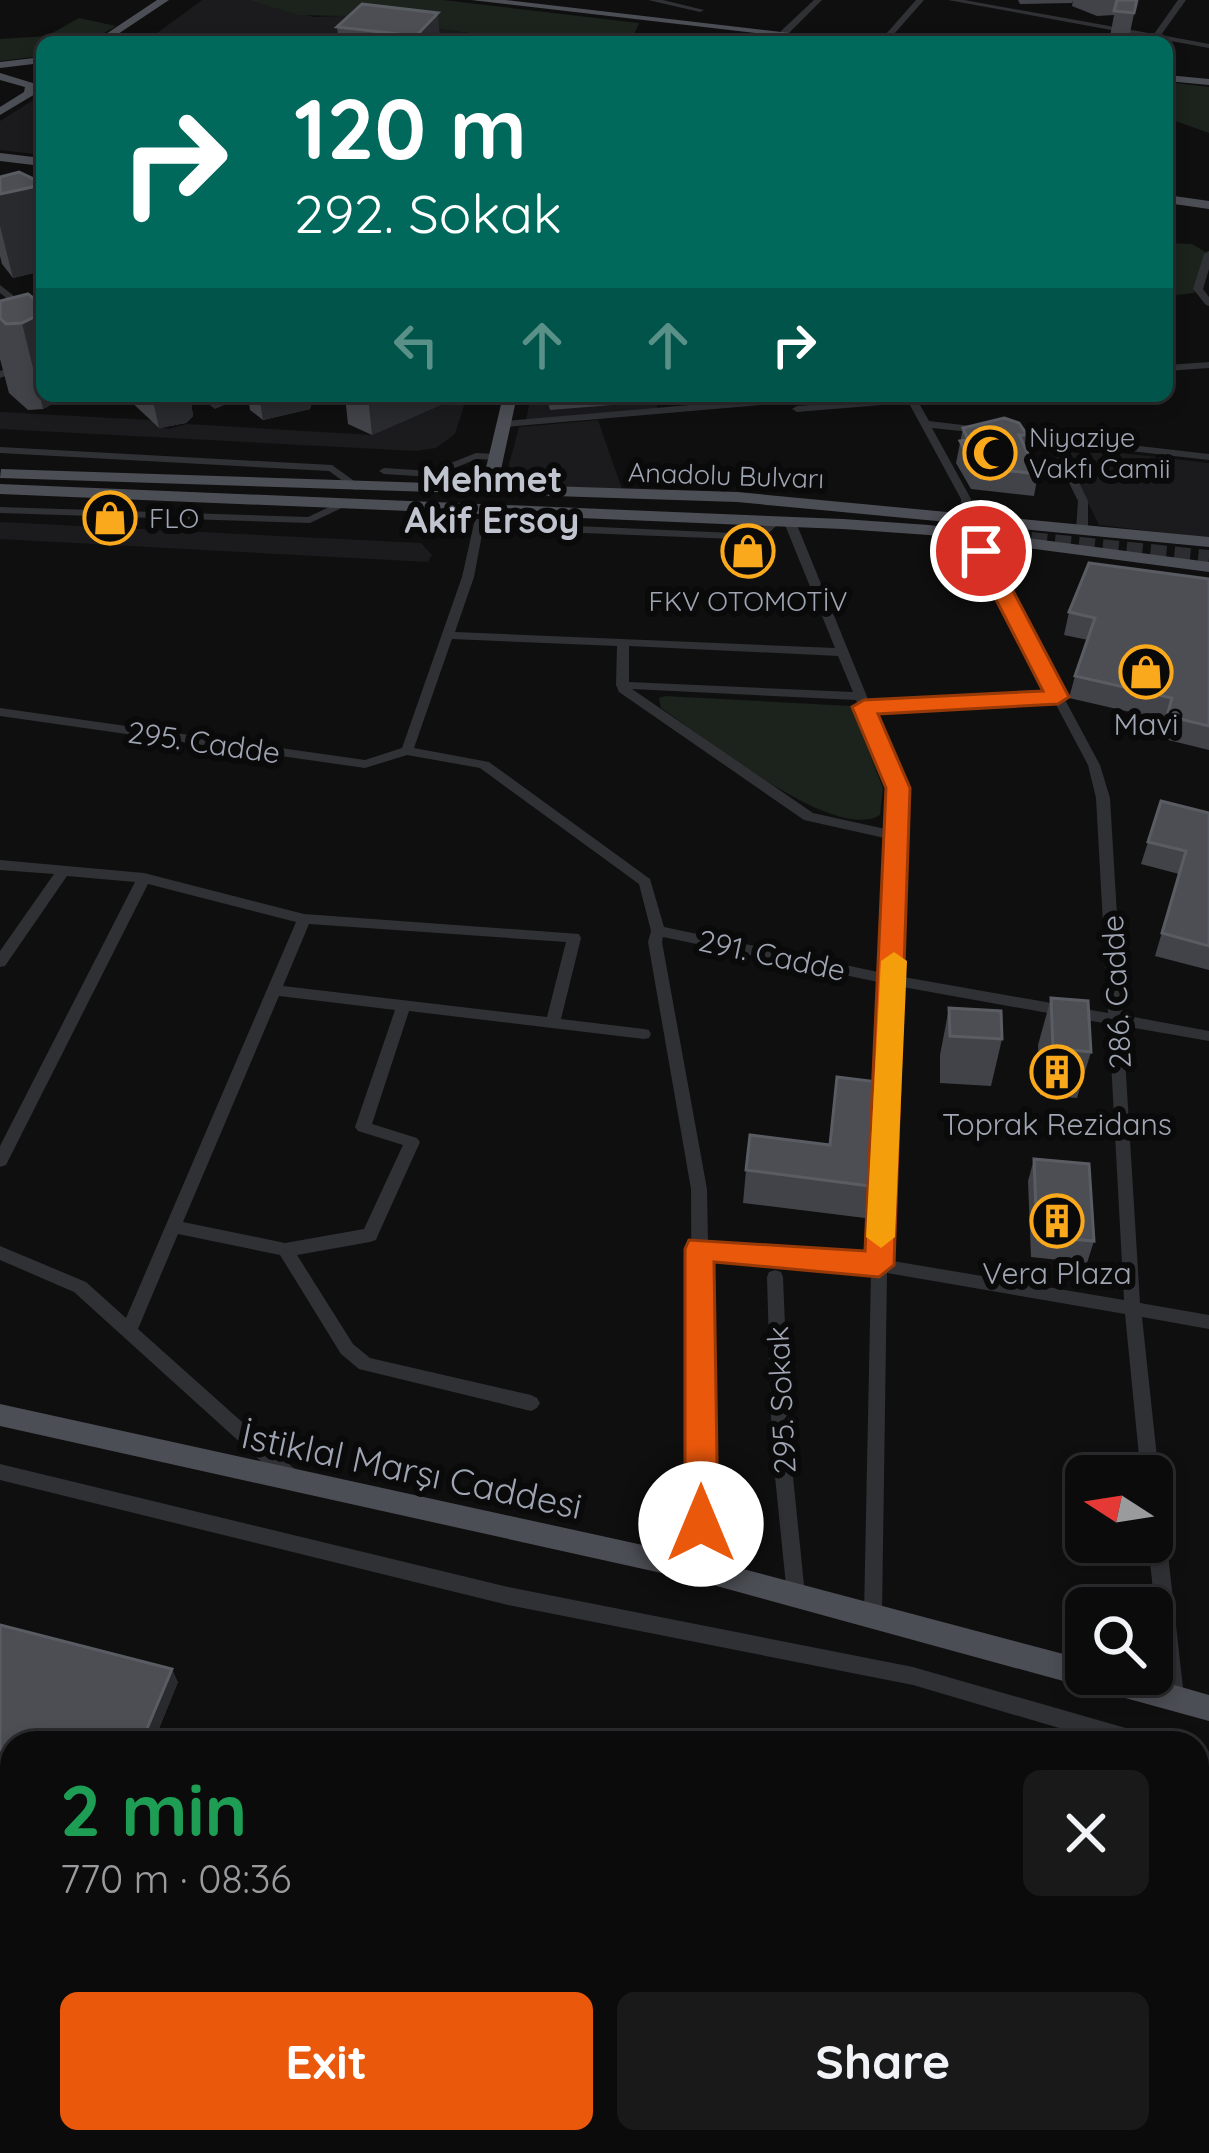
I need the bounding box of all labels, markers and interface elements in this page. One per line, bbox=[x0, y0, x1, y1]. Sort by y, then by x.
text: 120 m bbox=[294, 75, 527, 180]
icon: right bbox=[96, 84, 252, 240]
text: 292. Sokak bbox=[294, 179, 562, 247]
icon: left bbox=[383, 312, 449, 378]
icon: ahead bbox=[509, 312, 575, 378]
icon: ahead bbox=[635, 312, 701, 378]
icon: right bbox=[761, 312, 827, 378]
place label: Niyaziye Vakfı Camii bbox=[1029, 420, 1170, 485]
mosque icon: Niyaziye Vakfı Camii bbox=[962, 425, 1018, 481]
street label: Anadolu Bulvarı bbox=[627, 455, 825, 495]
district label: Mehmet Akif Ersoy bbox=[405, 456, 579, 542]
shop icon: FLO bbox=[82, 490, 138, 546]
pin bbox=[930, 500, 1032, 602]
place label: FLO bbox=[149, 501, 199, 535]
icon: arrive bbox=[948, 518, 1014, 584]
shop icon: FKV OTOMOTİV bbox=[720, 523, 776, 579]
place label: FKV OTOMOTİV bbox=[649, 584, 847, 618]
shop icon: Mavi bbox=[1118, 644, 1174, 700]
place label: Mavi bbox=[1114, 705, 1178, 743]
street label: 295. Cadde bbox=[125, 712, 283, 772]
street label: 286. Cadde bbox=[1093, 914, 1139, 1070]
street label: 291. Cadde bbox=[695, 921, 849, 989]
building icon: Toprak Rezidans bbox=[1029, 1044, 1085, 1100]
place label: Toprak Rezidans bbox=[942, 1105, 1172, 1143]
building icon: Vera Plaza bbox=[1029, 1193, 1085, 1249]
place label: Vera Plaza bbox=[982, 1254, 1132, 1292]
street label: 295. Sokak bbox=[758, 1325, 804, 1475]
street label: İstiklal Marşı Caddesi bbox=[238, 1412, 586, 1528]
north arrow bbox=[1065, 1455, 1173, 1563]
map controls bbox=[1065, 1455, 1173, 1695]
position arrow bbox=[638, 1461, 764, 1587]
button: search bbox=[1065, 1587, 1173, 1695]
text: 2 min bbox=[60, 1764, 247, 1854]
button: close bbox=[1023, 1770, 1149, 1896]
text: 770 m · 08:36 bbox=[60, 1854, 291, 1903]
button: Exit bbox=[60, 1992, 593, 2130]
button: Share bbox=[617, 1992, 1149, 2130]

